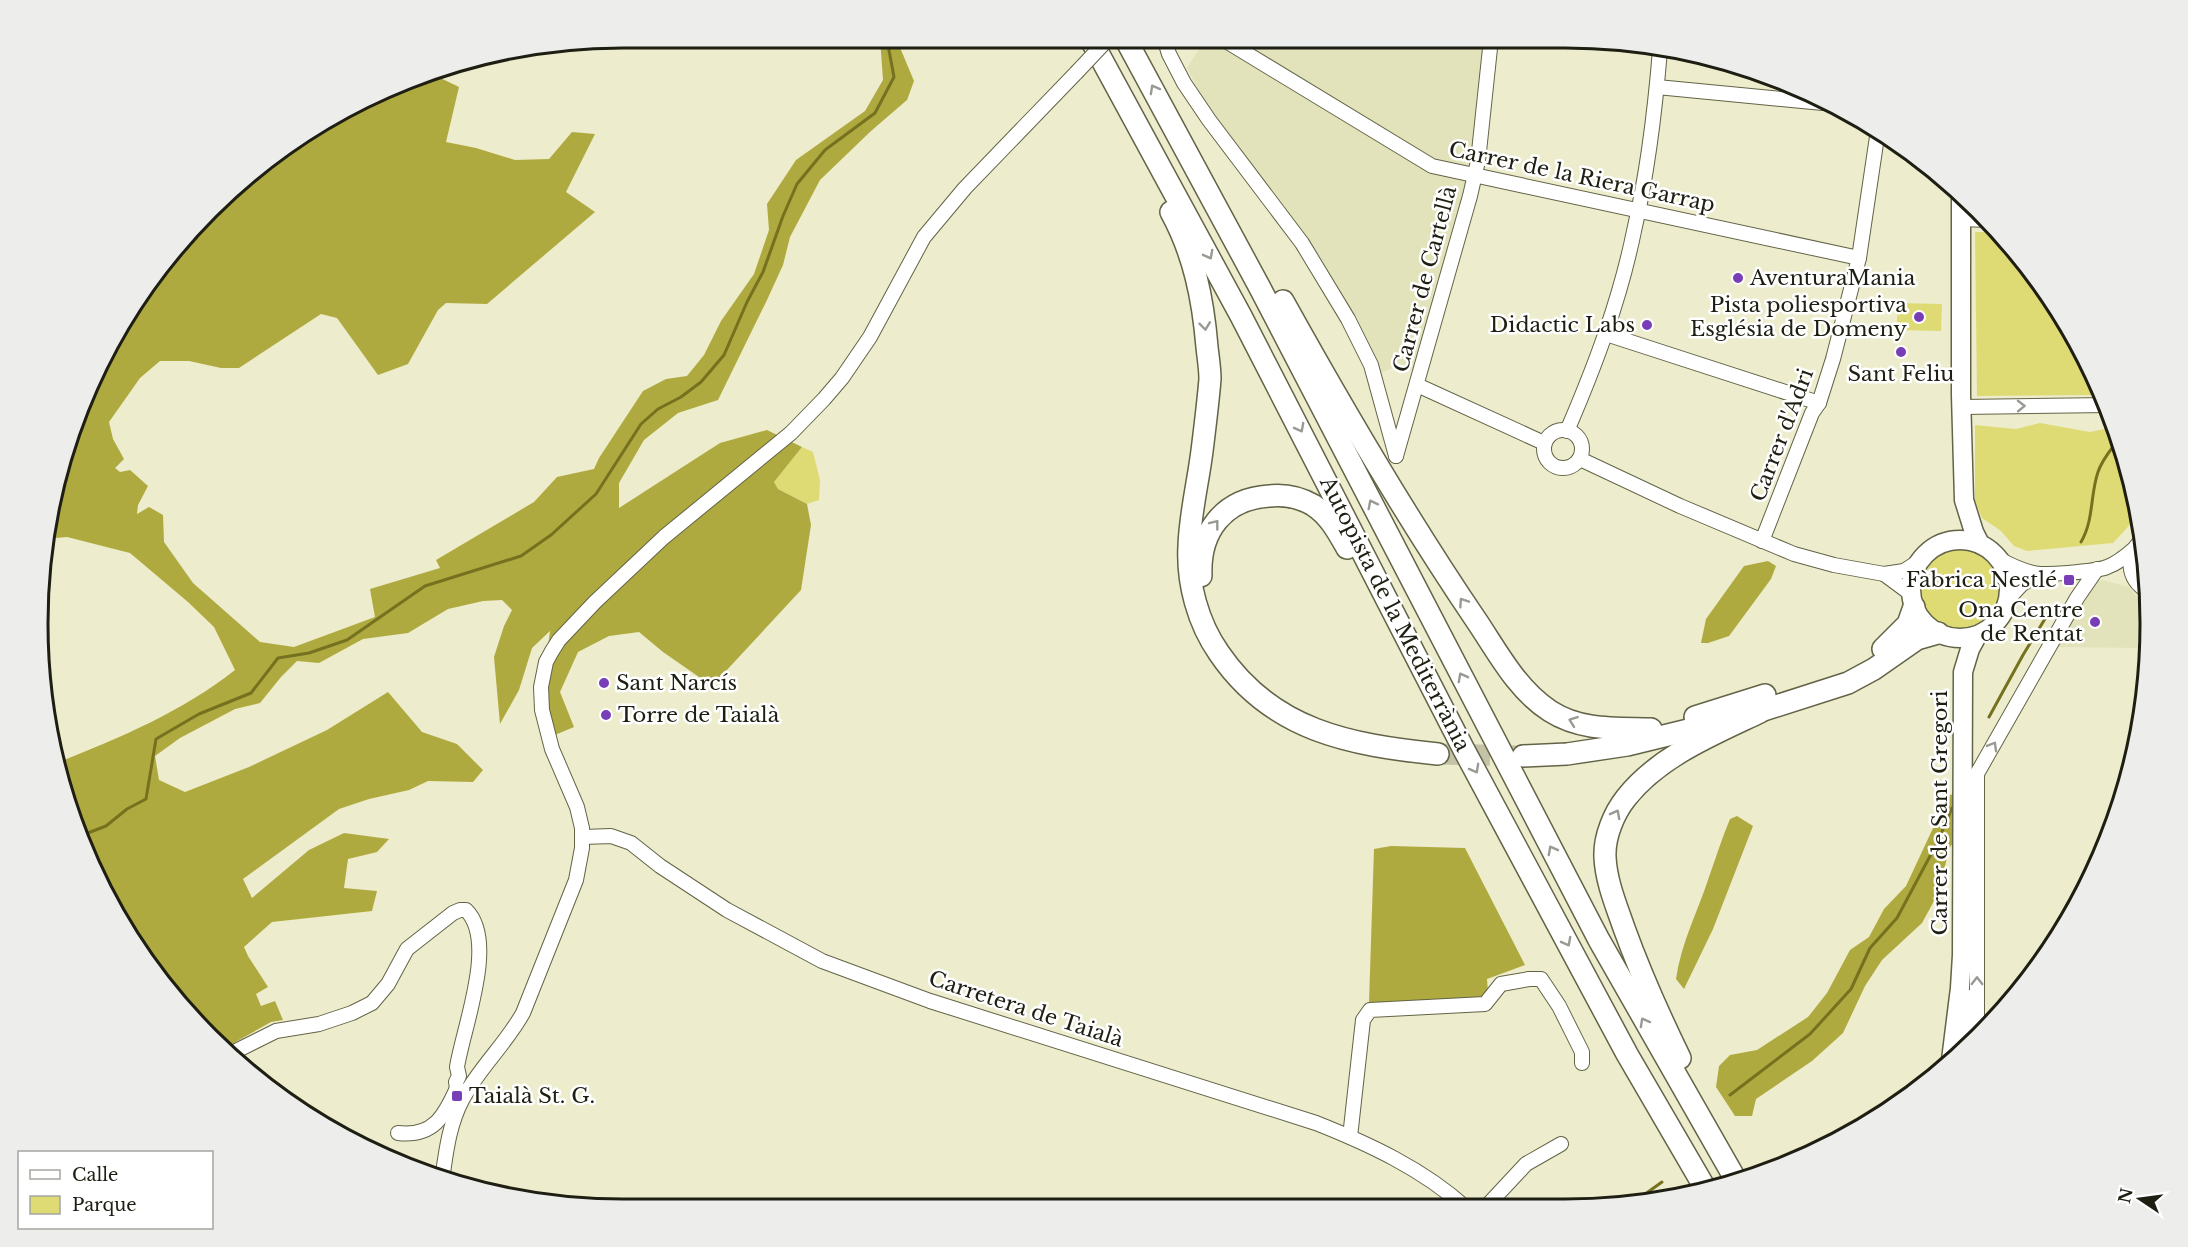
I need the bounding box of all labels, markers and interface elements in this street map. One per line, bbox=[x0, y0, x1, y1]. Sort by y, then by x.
one-way arrow bbox=[1150, 85, 1161, 95]
street label: Carrer de la Riera Garrap bbox=[1447, 136, 1717, 218]
street label: Carrer de Cartellà bbox=[1388, 183, 1462, 375]
one-way arrow bbox=[1202, 249, 1213, 260]
place label: AventuraMania bbox=[1749, 265, 1916, 291]
marker: AventuraMania bbox=[1731, 271, 1745, 285]
place label: Pista poliesportiva Església de Domeny bbox=[1690, 292, 1908, 342]
marker: Pista poliesportiva Església de Domeny bbox=[1912, 310, 1926, 324]
place label: Didactic Labs bbox=[1490, 312, 1635, 338]
marker: Didactic Labs bbox=[1640, 318, 1654, 332]
one-way arrow bbox=[1198, 321, 1211, 330]
marker: Sant Feliu bbox=[1894, 345, 1908, 359]
place label: Sant Feliu bbox=[1848, 361, 1954, 387]
street label: Carrer d'Adri bbox=[1745, 365, 1819, 505]
one-way arrow bbox=[2016, 400, 2025, 413]
one-way arrow bbox=[1293, 422, 1304, 432]
street label: Autopista de la Mediterrània bbox=[1314, 471, 1476, 756]
one-way arrow bbox=[1367, 500, 1379, 511]
one-way arrow bbox=[1208, 520, 1219, 531]
place label: Fàbrica Nestlé bbox=[1906, 567, 2057, 593]
marker: Fàbrica Nestlé bbox=[2062, 573, 2076, 587]
place label: Ona Centre de Rentat bbox=[1958, 597, 2083, 647]
one-way arrow bbox=[1459, 598, 1470, 609]
marker: Ona Centre de Rentat bbox=[2088, 615, 2102, 629]
place label: Sant Narcís bbox=[616, 670, 737, 696]
one-way arrow bbox=[1457, 673, 1469, 684]
marker: Sant Narcís bbox=[597, 676, 611, 690]
street label: Carrer de Sant Gregori bbox=[1927, 690, 1953, 936]
place label: Torre de Taialà bbox=[618, 702, 780, 728]
marker: Torre de Taialà bbox=[599, 708, 613, 722]
one-way arrow bbox=[1568, 716, 1579, 728]
one-way arrow bbox=[1986, 742, 1997, 752]
one-way arrow bbox=[1468, 763, 1479, 774]
one-way arrow bbox=[1609, 810, 1621, 821]
one-way arrow bbox=[1548, 846, 1559, 857]
one-way arrow bbox=[1560, 935, 1571, 946]
street label: Carretera de Taialà bbox=[926, 965, 1127, 1053]
one-way arrow bbox=[1971, 976, 1983, 985]
one-way arrow bbox=[1640, 1018, 1651, 1028]
place label: Taialà St. G. bbox=[469, 1083, 595, 1109]
marker: Taialà St. G. bbox=[450, 1089, 464, 1103]
legend bbox=[18, 1151, 213, 1229]
text: Calle bbox=[72, 1164, 118, 1186]
north arrow bbox=[2110, 1169, 2170, 1229]
text: N bbox=[2114, 1186, 2137, 1205]
text: Parque bbox=[72, 1194, 137, 1216]

